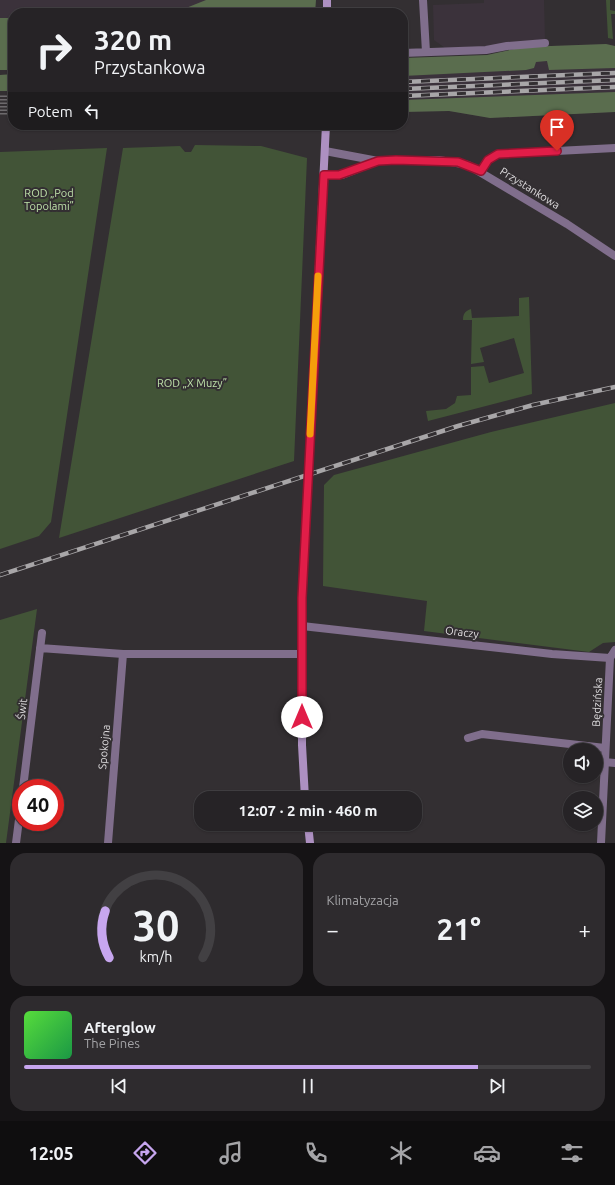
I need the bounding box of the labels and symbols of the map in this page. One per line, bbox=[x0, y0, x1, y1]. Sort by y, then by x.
pin bbox=[540, 110, 574, 151]
street label: Przystankowa bbox=[498, 165, 562, 211]
park label: ROD „Pod Topolami” bbox=[24, 187, 74, 212]
park label: ROD „X Muzy” bbox=[157, 377, 227, 389]
street label: Oraczy bbox=[444, 624, 480, 640]
street label: Będzińska bbox=[590, 677, 604, 727]
position arrow bbox=[281, 696, 323, 738]
street label: Świt bbox=[14, 697, 29, 720]
street label: Spokojna bbox=[96, 724, 112, 770]
speed limit sign: 40 bbox=[12, 779, 64, 831]

